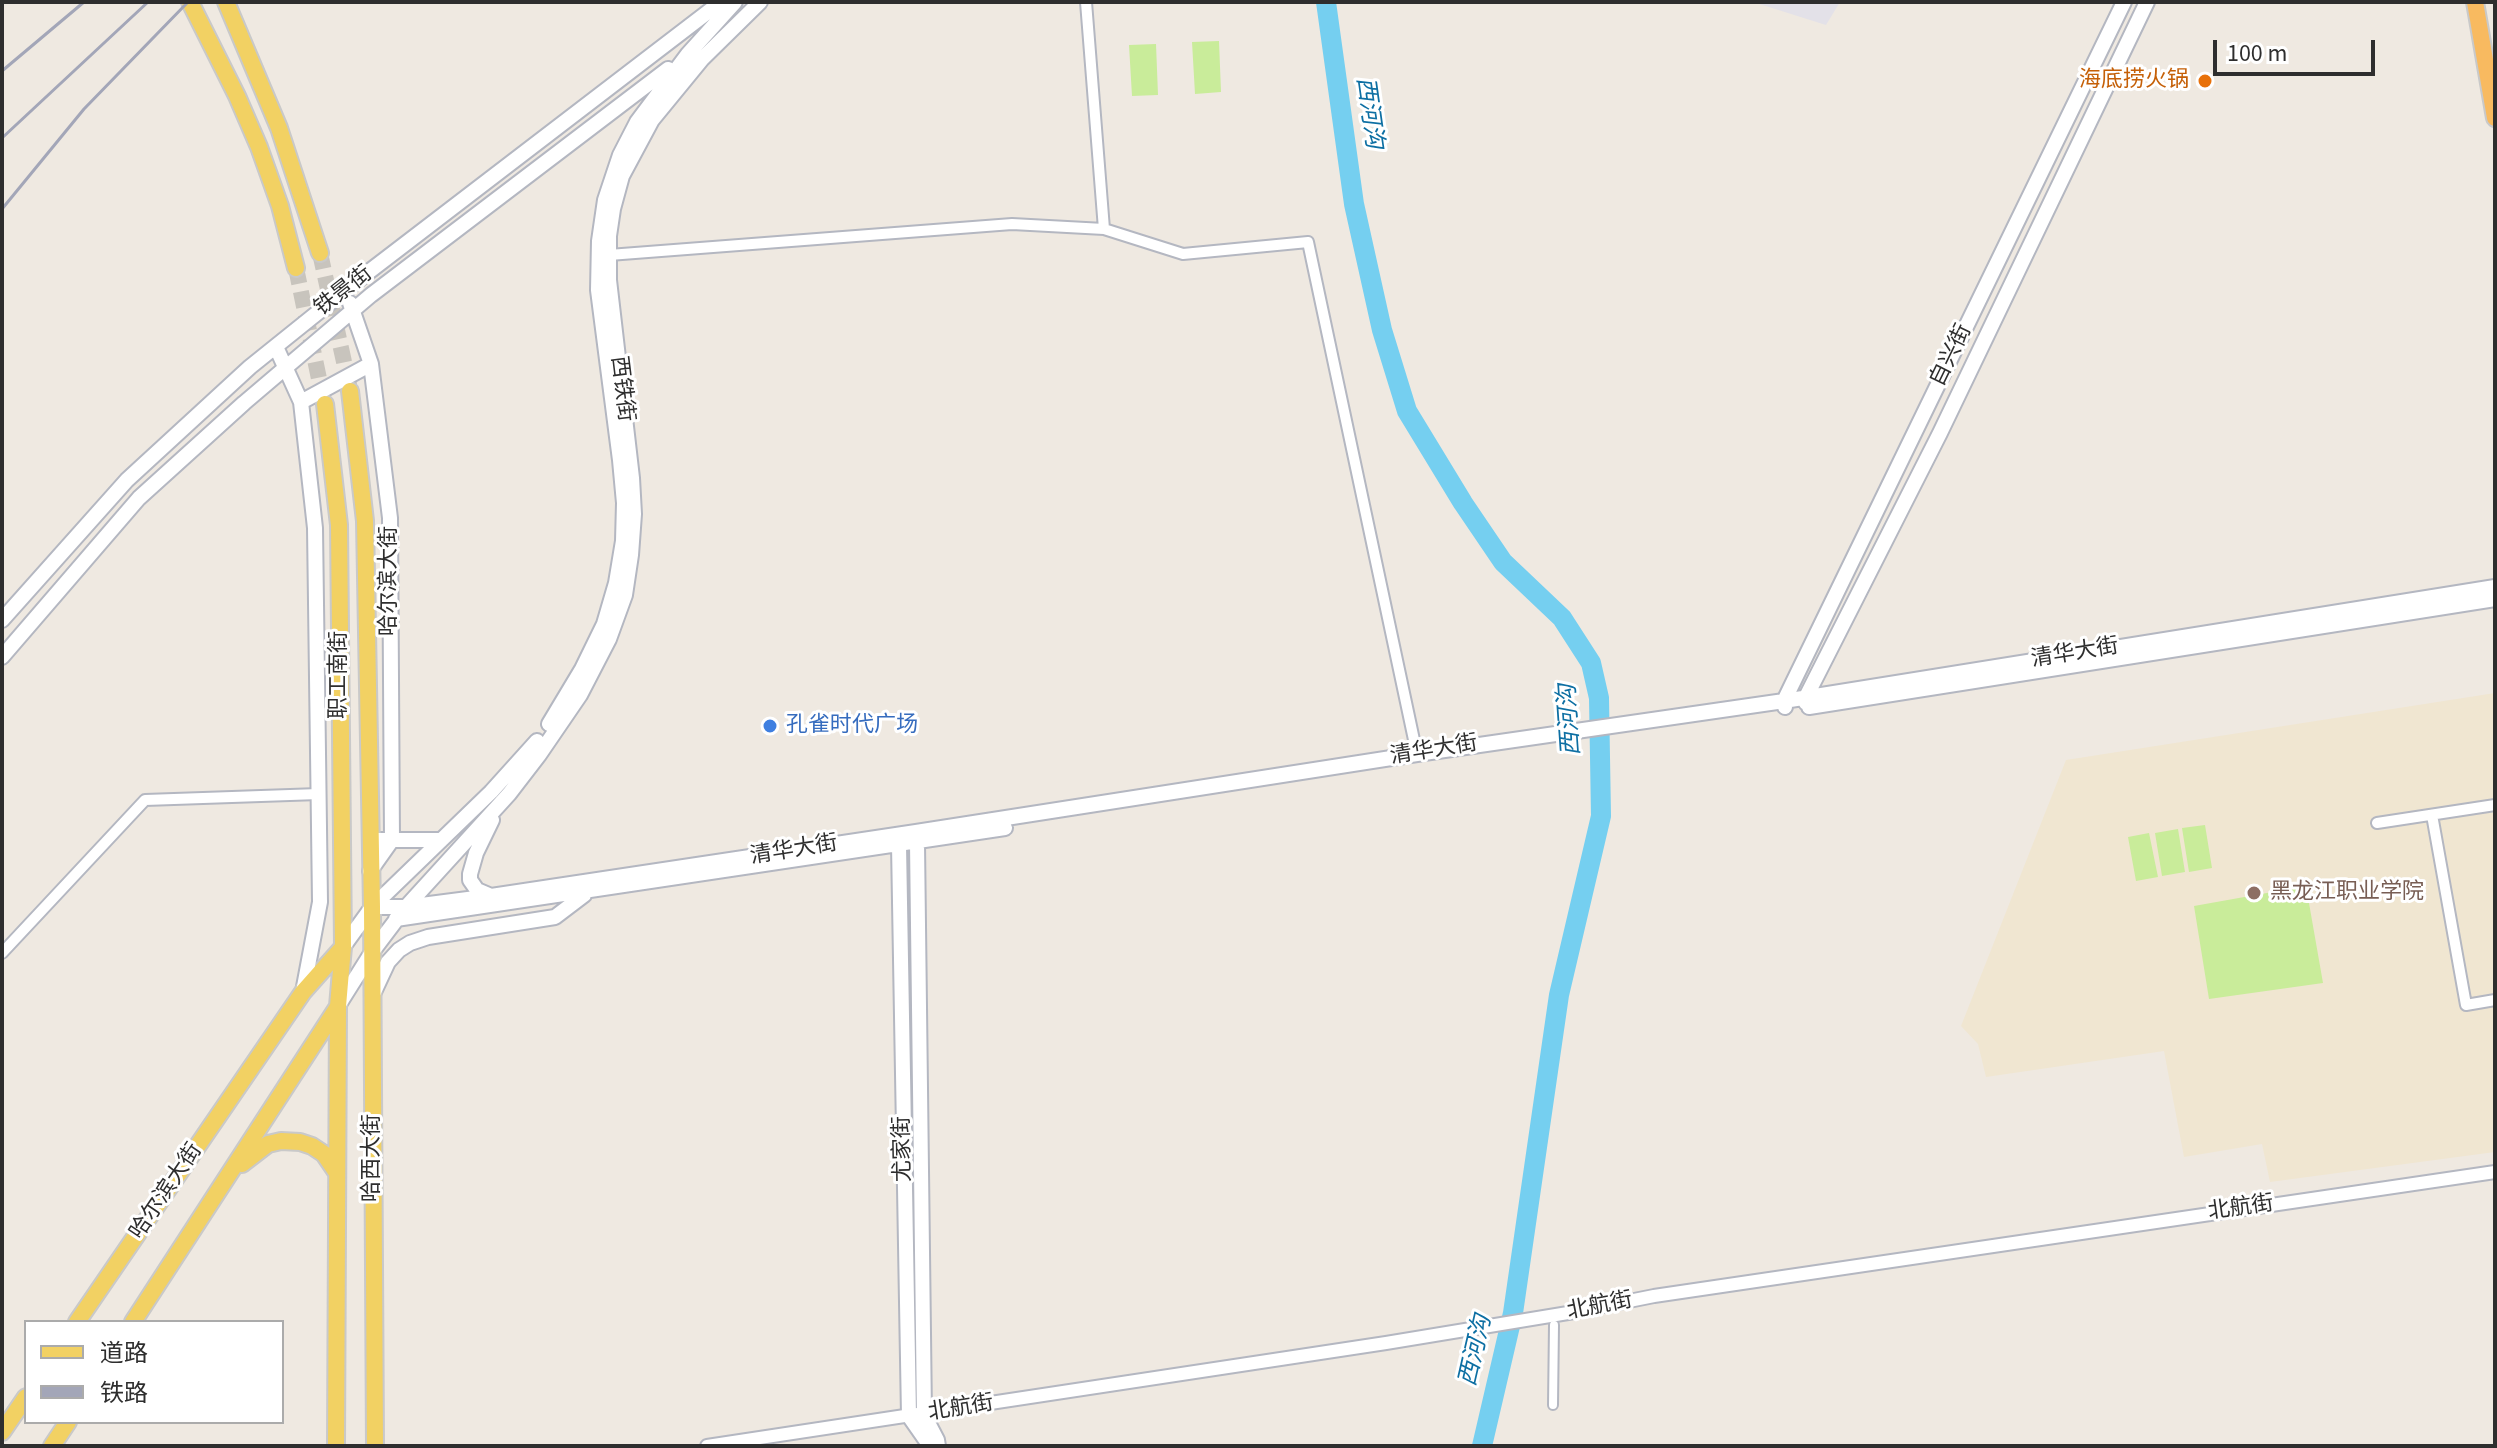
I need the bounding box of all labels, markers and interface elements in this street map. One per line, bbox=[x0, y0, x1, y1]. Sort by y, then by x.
scale bar bbox=[2217, 24, 2379, 74]
text: 100 m bbox=[2227, 36, 2287, 71]
place label: 海底捞火锅 bbox=[2079, 68, 2189, 94]
marker: 海底捞火锅 bbox=[2196, 72, 2214, 90]
water label: 西河沟 bbox=[1349, 75, 1387, 151]
street label: 铁景街 bbox=[310, 261, 378, 323]
street label: 自兴街 bbox=[1926, 321, 1978, 391]
street label: 西铁街 bbox=[604, 355, 638, 423]
street label: 哈尔滨大街 bbox=[377, 526, 403, 636]
street label: 职工南街 bbox=[327, 631, 353, 719]
street label: 清华大街 bbox=[2029, 634, 2121, 674]
water label: 西河沟 bbox=[1554, 683, 1588, 757]
place label: 孔雀时代广场 bbox=[786, 713, 918, 739]
marker: 孔雀时代广场 bbox=[761, 717, 779, 735]
street label: 清华大街 bbox=[1388, 731, 1480, 771]
street label: 清华大街 bbox=[748, 831, 840, 871]
place label: 黑龙江职业学院 bbox=[2270, 880, 2424, 906]
marker: 黑龙江职业学院 bbox=[2245, 884, 2263, 902]
street label: 哈西大街 bbox=[360, 1114, 386, 1202]
street label: 尤家街 bbox=[890, 1116, 918, 1182]
street label: 哈尔滨大街 bbox=[125, 1139, 209, 1245]
street label: 北航街 bbox=[2206, 1191, 2276, 1227]
street label: 北航街 bbox=[1565, 1288, 1635, 1326]
water label: 西河沟 bbox=[1455, 1313, 1499, 1389]
legend bbox=[24, 1320, 284, 1424]
text: 道路 bbox=[100, 1336, 148, 1371]
text: 铁路 bbox=[100, 1376, 148, 1411]
street label: 北航街 bbox=[926, 1391, 996, 1427]

